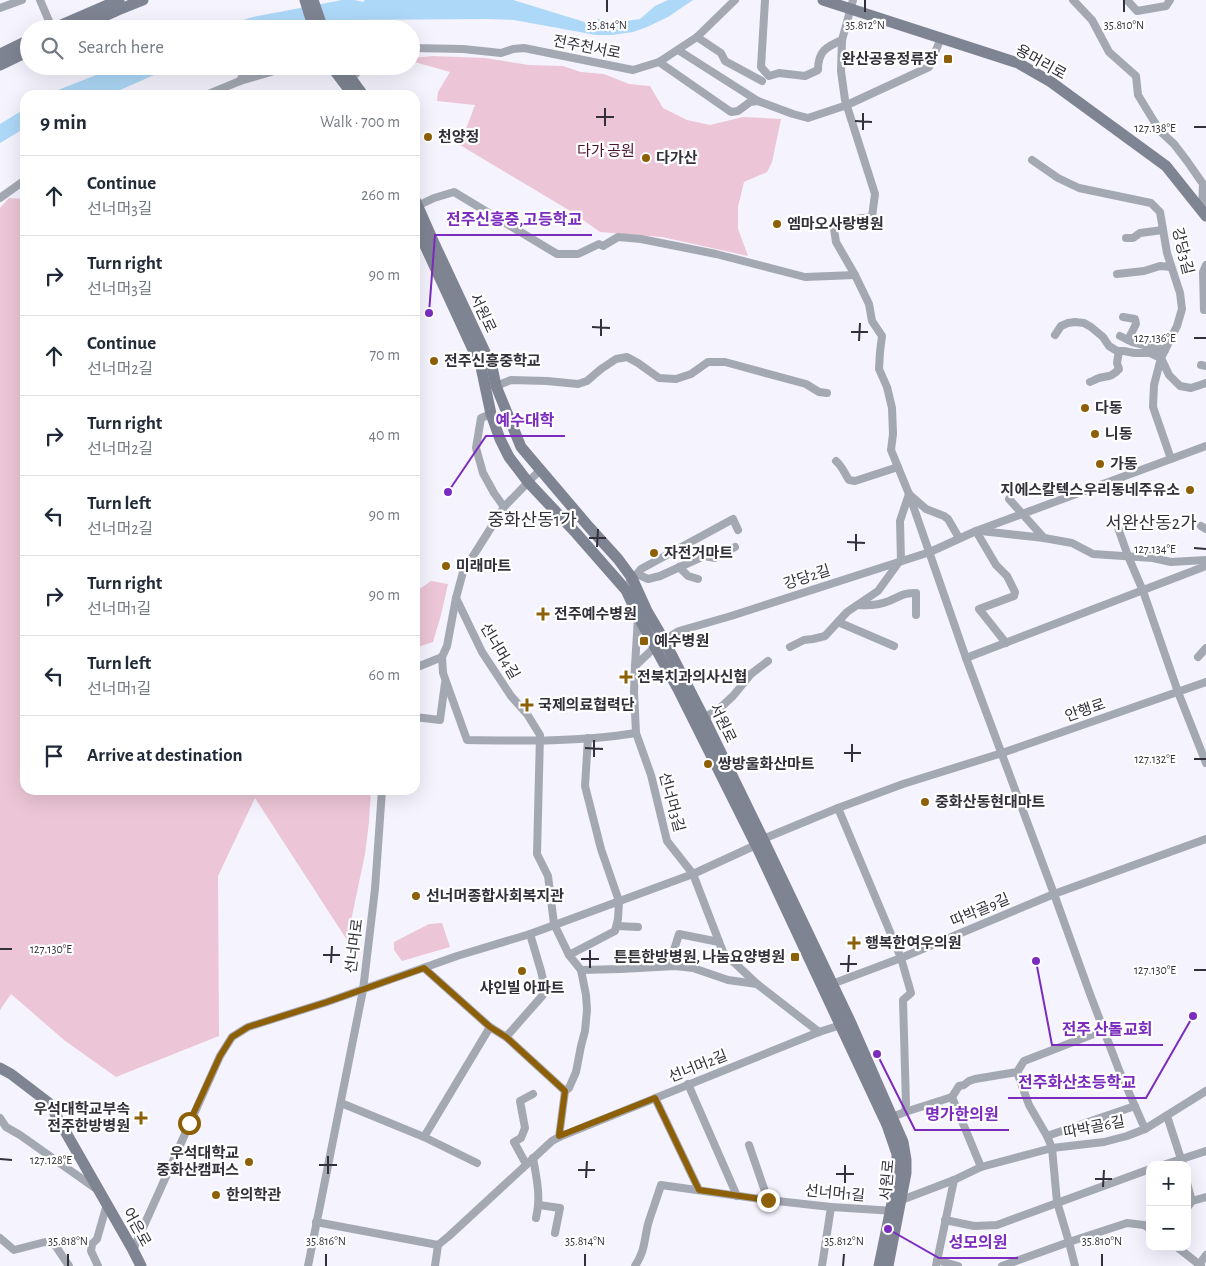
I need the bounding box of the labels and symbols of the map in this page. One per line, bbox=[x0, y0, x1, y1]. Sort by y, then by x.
text: 35.814°N bbox=[587, 19, 627, 31]
text: 35.812°N bbox=[845, 19, 885, 31]
text: 35.810°N bbox=[1104, 19, 1144, 31]
street label: 전주천서로 bbox=[552, 32, 623, 61]
street label: 용머리로 bbox=[1013, 42, 1069, 82]
place label: 완산공용정류장 bbox=[841, 51, 938, 67]
marker: 완산공용정류장 bbox=[942, 53, 954, 65]
text: 127.138°E bbox=[1134, 122, 1176, 134]
place label: 천양정 bbox=[438, 128, 479, 145]
marker: 천양정 bbox=[422, 131, 434, 143]
park label: 다가 공원 bbox=[577, 143, 635, 159]
place label: 다가산 bbox=[656, 150, 698, 166]
marker: 다가산 bbox=[640, 152, 652, 164]
callout: 전주신흥중,고등학교 bbox=[435, 204, 592, 235]
text: 전주신흥중,고등학교 bbox=[446, 210, 582, 228]
place label: 엠마오사랑병원 bbox=[787, 216, 884, 232]
marker: 엠마오사랑병원 bbox=[771, 218, 783, 230]
street label: 강당3길 bbox=[1169, 226, 1197, 276]
street label: 서원로 bbox=[467, 291, 499, 335]
text: 127.136°E bbox=[1134, 332, 1176, 344]
place label: 전주신흥중학교 bbox=[444, 352, 541, 369]
marker: 전주신흥중학교 bbox=[428, 355, 440, 367]
place label: 다동 bbox=[1095, 400, 1123, 416]
marker: 다동 bbox=[1079, 402, 1091, 414]
callout: 예수대학 bbox=[486, 405, 565, 436]
text: 예수대학 bbox=[496, 411, 555, 429]
place label: 니동 bbox=[1105, 426, 1133, 442]
marker: 니동 bbox=[1089, 428, 1101, 440]
place label: 가동 bbox=[1110, 456, 1138, 472]
marker: 가동 bbox=[1094, 458, 1106, 470]
place label: 지에스칼텍스우리동네주유소 bbox=[1001, 482, 1180, 498]
marker: 지에스칼텍스우리동네주유소 bbox=[1184, 484, 1196, 496]
district label: 중화산동1가 bbox=[488, 511, 577, 530]
district label: 서완산동2가 bbox=[1106, 514, 1197, 533]
text: 127.134°E bbox=[1134, 543, 1176, 555]
place label: 자전거마트 bbox=[664, 545, 733, 561]
marker: 자전거마트 bbox=[648, 547, 660, 559]
place label: 미래마트 bbox=[456, 558, 511, 574]
marker: 미래마트 bbox=[440, 560, 452, 572]
street label: 강당2길 bbox=[782, 562, 832, 592]
place label: 전주예수병원 bbox=[554, 606, 637, 622]
marker: 전주예수병원 bbox=[536, 607, 550, 621]
street label: 선너머4길 bbox=[477, 620, 523, 682]
place label: 예수병원 bbox=[654, 633, 709, 649]
marker: 예수병원 bbox=[638, 635, 650, 647]
place label: 전북치과의사신협 bbox=[637, 669, 747, 685]
marker: 전북치과의사신협 bbox=[619, 670, 633, 684]
street label: 안행로 bbox=[1063, 696, 1107, 724]
place label: 국제의료협력단 bbox=[538, 697, 635, 713]
marker: 국제의료협력단 bbox=[520, 698, 534, 712]
street label: 서원로 bbox=[707, 701, 739, 745]
text: 127.132°E bbox=[1134, 753, 1176, 765]
place label: 쌍방울화산마트 bbox=[718, 756, 815, 772]
marker: 쌍방울화산마트 bbox=[702, 758, 714, 770]
street label: 선너머3길 bbox=[656, 770, 688, 834]
place label: 중화산동현대마트 bbox=[935, 793, 1046, 810]
marker: 중화산동현대마트 bbox=[919, 796, 931, 808]
place label: 선너머종합사회복지관 bbox=[426, 887, 564, 904]
marker: 선너머종합사회복지관 bbox=[410, 890, 422, 902]
street label: 따박골9길 bbox=[948, 890, 1012, 930]
street label: 선너머로 bbox=[343, 918, 365, 974]
place label: 행복한여우의원 bbox=[865, 935, 962, 951]
marker: 행복한여우의원 bbox=[847, 936, 861, 950]
text: 127.130°E bbox=[30, 943, 72, 955]
place label: 튼튼한방병원, 나눔요양병원 bbox=[614, 949, 785, 965]
marker: 튼튼한방병원, 나눔요양병원 bbox=[789, 951, 801, 963]
text: 127.130°E bbox=[1134, 964, 1176, 976]
marker: 샤인빌 아파트 bbox=[516, 965, 528, 977]
place label: 샤인빌 아파트 bbox=[479, 980, 565, 996]
callout: 전주 산돌교회 bbox=[1052, 1014, 1163, 1045]
text: 전주 산돌교회 bbox=[1062, 1021, 1152, 1038]
street label: 선너머2길 bbox=[666, 1047, 730, 1085]
callout: 전주화산초등학교 bbox=[1008, 1067, 1146, 1098]
text: 전주화산초등학교 bbox=[1018, 1073, 1136, 1091]
callout: 명가한의원 bbox=[915, 1099, 1009, 1130]
place label: 우석대학교부속 전주한방병원 bbox=[33, 1100, 130, 1134]
text: 명가한의원 bbox=[925, 1105, 999, 1123]
marker: 우석대학교부속 전주한방병원 bbox=[134, 1111, 148, 1125]
route start bbox=[178, 1112, 201, 1135]
street label: 따박골6길 bbox=[1062, 1113, 1126, 1141]
place label: 우석대학교 중화산캠퍼스 bbox=[156, 1144, 239, 1178]
text: 127.128°E bbox=[30, 1154, 72, 1166]
marker: 우석대학교 중화산캠퍼스 bbox=[243, 1156, 255, 1168]
street label: 서원로 bbox=[877, 1159, 897, 1201]
street label: 선너머1길 bbox=[804, 1182, 866, 1204]
place label: 한의학관 bbox=[226, 1186, 281, 1203]
marker: 한의학관 bbox=[210, 1189, 222, 1201]
route end bbox=[757, 1189, 780, 1212]
street label: 어은로 bbox=[120, 1205, 154, 1249]
callout: 성모의원 bbox=[939, 1227, 1018, 1258]
text: 성모의원 bbox=[949, 1234, 1007, 1251]
text: 35.818°N bbox=[48, 1235, 88, 1247]
text: 35.816°N bbox=[306, 1235, 346, 1247]
text: 35.814°N bbox=[565, 1235, 605, 1247]
text: 35.812°N bbox=[824, 1235, 864, 1247]
text: 35.810°N bbox=[1082, 1235, 1122, 1247]

